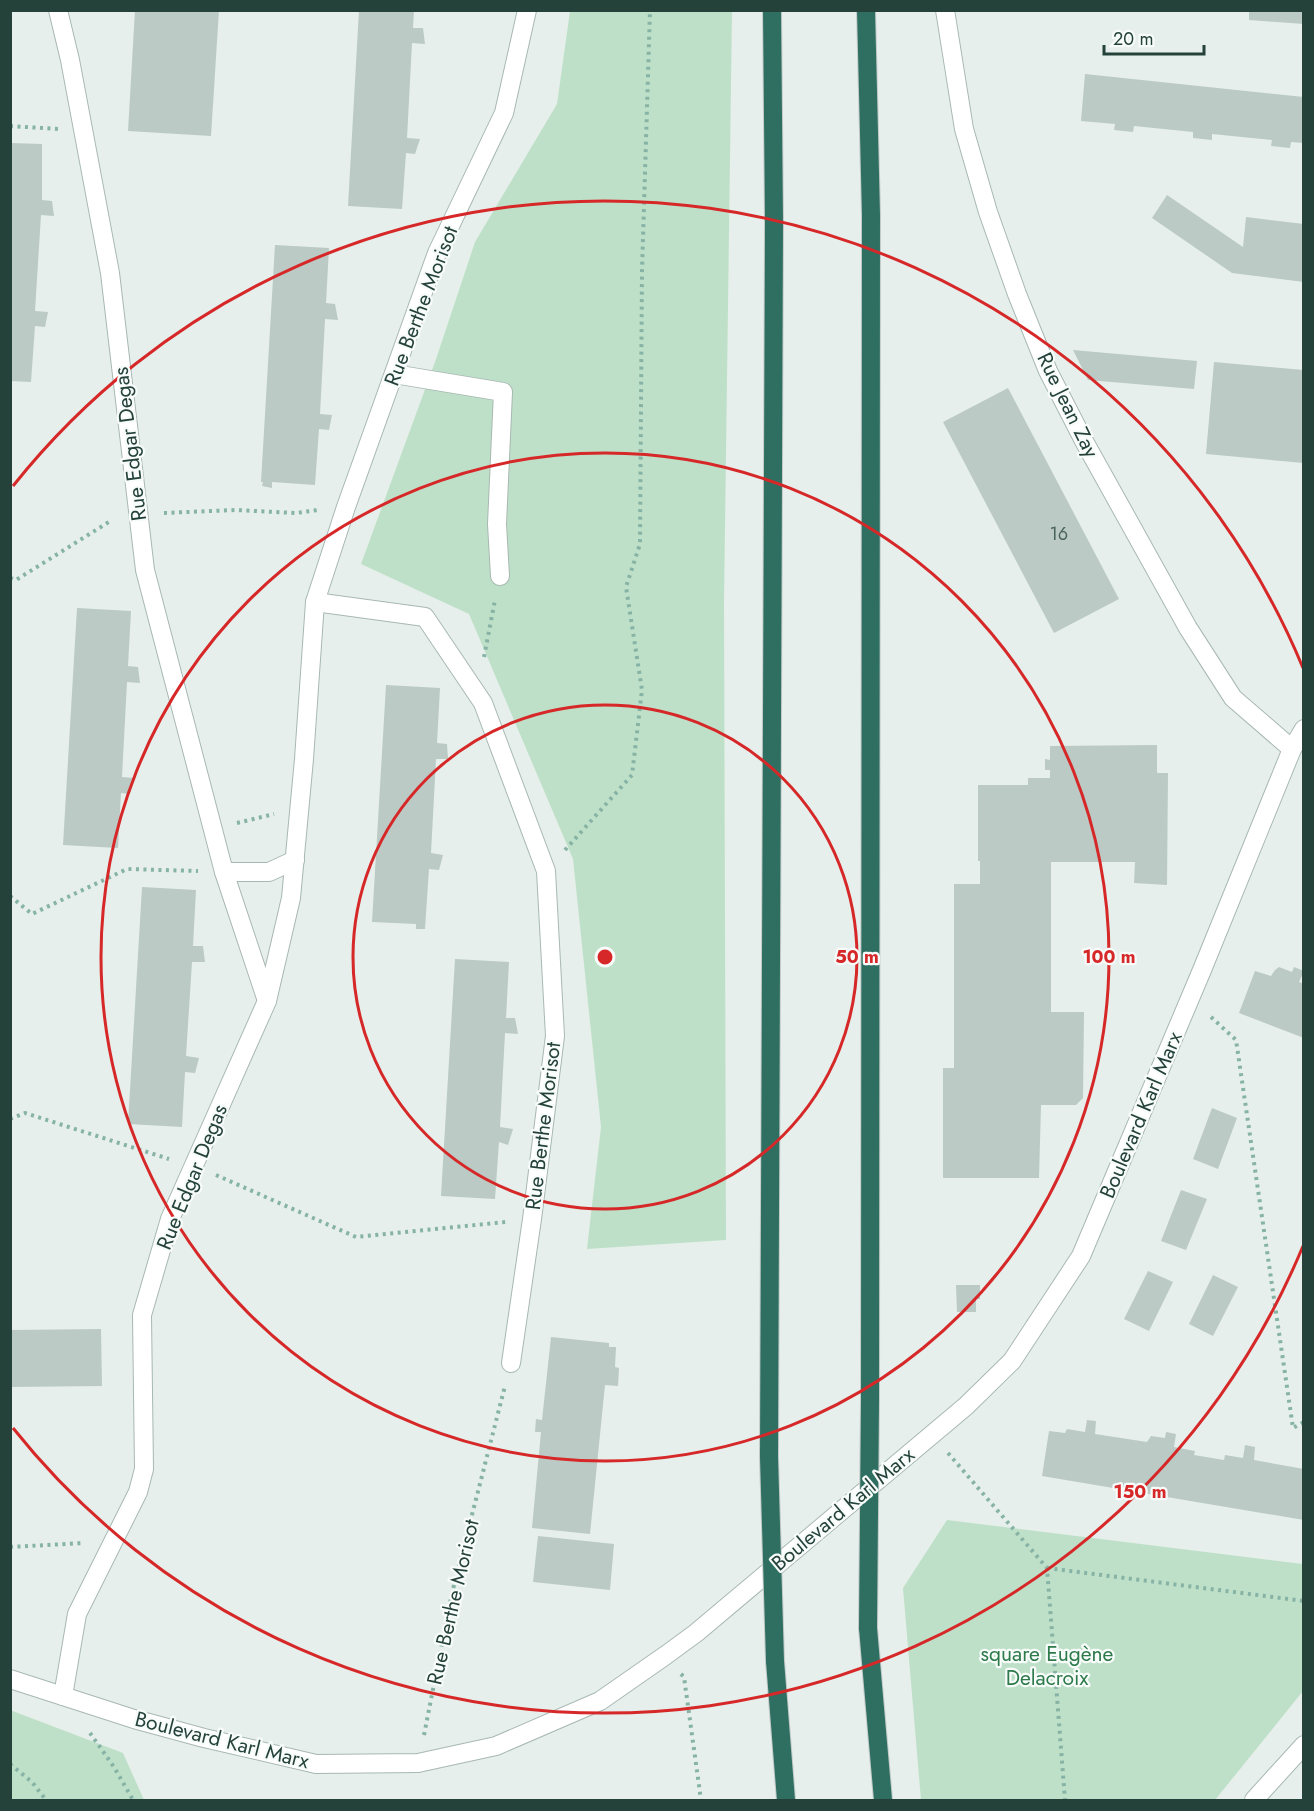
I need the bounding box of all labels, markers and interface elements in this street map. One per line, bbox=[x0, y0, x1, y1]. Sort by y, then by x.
scale bar bbox=[1104, 18, 1204, 56]
text: 20 m bbox=[1113, 26, 1153, 52]
street label: Rue Berthe Morisot bbox=[377, 222, 465, 390]
street label: Rue Jean Zay bbox=[1030, 347, 1107, 463]
street label: Rue Edgar Degas bbox=[106, 365, 154, 523]
house number: 16 bbox=[1050, 521, 1068, 547]
text: 50 m bbox=[835, 944, 879, 970]
text: 100 m bbox=[1082, 944, 1136, 970]
centre of rings bbox=[595, 947, 615, 967]
street label: Boulevard Karl Marx bbox=[1092, 1027, 1190, 1203]
street label: Rue Berthe Morisot bbox=[518, 1040, 568, 1212]
street label: Rue Edgar Degas bbox=[149, 1100, 235, 1254]
street label: Boulevard Karl Marx bbox=[765, 1440, 921, 1578]
text: 150 m bbox=[1114, 1479, 1166, 1505]
street label: Rue Berthe Morisot bbox=[419, 1516, 487, 1688]
park label: square Eugène Delacroix bbox=[981, 1639, 1114, 1693]
street label: Boulevard Karl Marx bbox=[132, 1704, 312, 1776]

